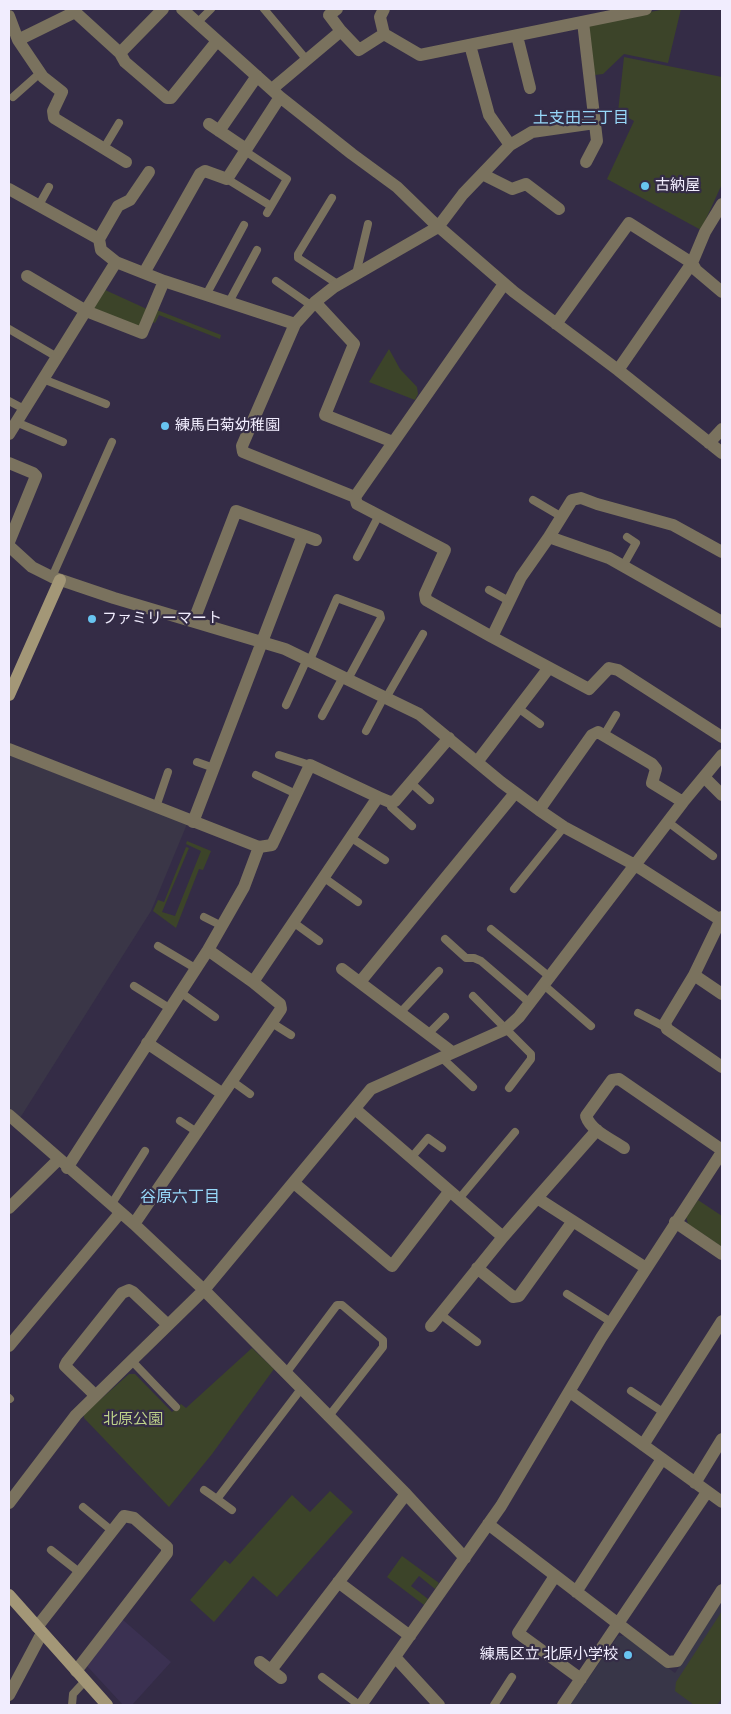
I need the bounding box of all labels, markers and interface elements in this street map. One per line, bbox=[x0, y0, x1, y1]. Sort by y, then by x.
district label: 土支田三丁目 bbox=[533, 108, 629, 128]
place label: 古納屋 bbox=[655, 177, 700, 195]
marker: 古納屋 bbox=[639, 180, 651, 192]
place label: 練馬白菊幼稚園 bbox=[175, 417, 280, 435]
marker: 練馬白菊幼稚園 bbox=[159, 420, 171, 432]
place label: ファミリーマート bbox=[102, 610, 222, 628]
marker: ファミリーマート bbox=[86, 613, 98, 625]
district label: 谷原六丁目 bbox=[140, 1187, 220, 1207]
park label: 北原公園 bbox=[103, 1411, 163, 1429]
place label: 練馬区立 北原小学校 bbox=[480, 1646, 618, 1664]
marker: 練馬区立 北原小学校 bbox=[622, 1649, 634, 1661]

